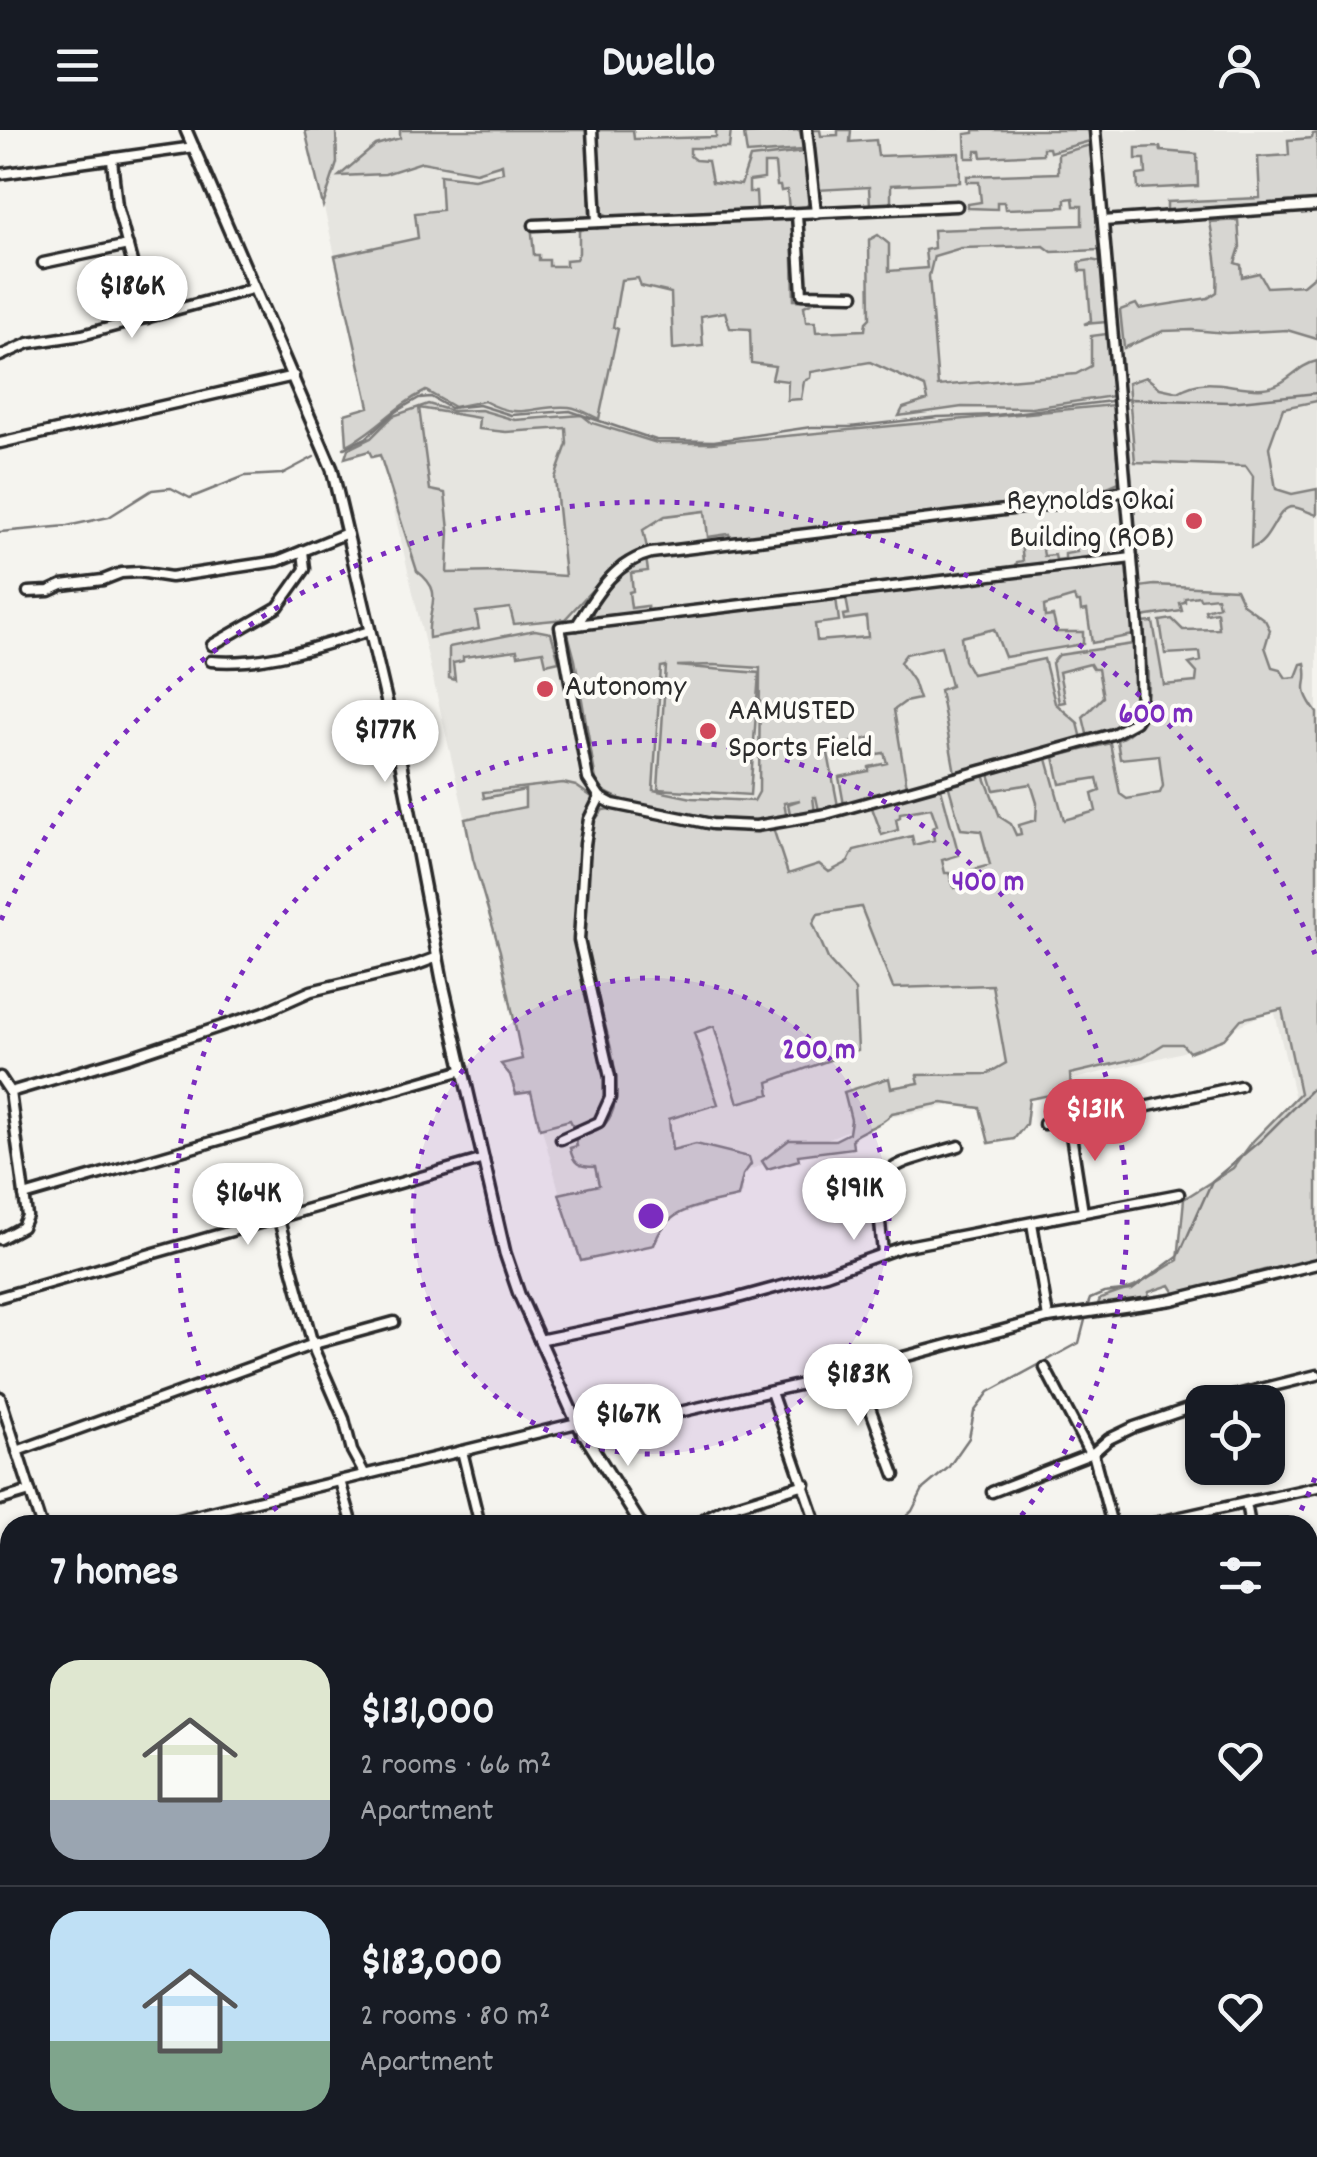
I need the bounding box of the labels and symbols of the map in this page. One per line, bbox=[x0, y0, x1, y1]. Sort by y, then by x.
pin: $186K bbox=[62, 256, 202, 341]
place label: Reynolds Okai Building (ROB) bbox=[1007, 480, 1174, 563]
marker: Reynolds Okai Building (ROB) bbox=[1183, 510, 1205, 532]
place label: Autonomy bbox=[565, 666, 687, 712]
marker: Autonomy bbox=[534, 678, 556, 700]
place label: AAMUSTED Sports Field bbox=[728, 690, 872, 773]
text: 600 m bbox=[1119, 695, 1193, 738]
pin: $177K bbox=[315, 700, 455, 785]
marker: AAMUSTED Sports Field bbox=[697, 720, 719, 742]
text: 400 m bbox=[952, 863, 1024, 906]
text: 200 m bbox=[782, 1031, 856, 1074]
pin: $131K bbox=[1025, 1079, 1165, 1164]
pin: $191K bbox=[784, 1158, 924, 1243]
pin: $164K bbox=[178, 1163, 318, 1248]
centre of rings bbox=[633, 1198, 669, 1234]
pin: $183K bbox=[788, 1344, 928, 1429]
pin: $167K bbox=[558, 1384, 698, 1469]

